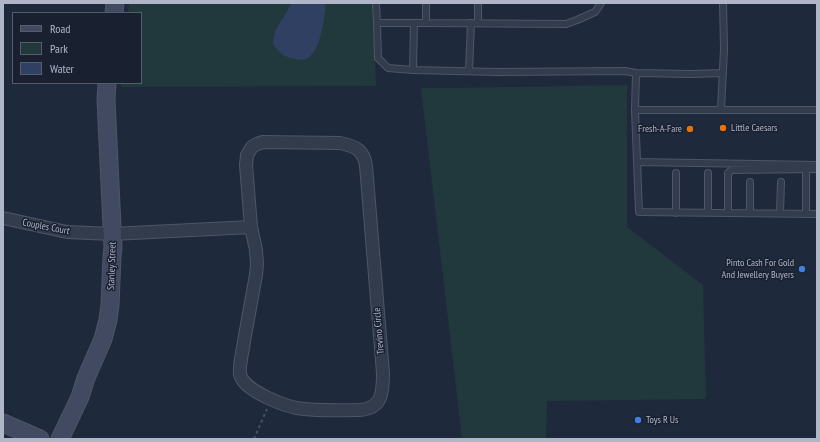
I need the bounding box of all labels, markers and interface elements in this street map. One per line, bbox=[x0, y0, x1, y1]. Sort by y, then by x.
legend bbox=[12, 12, 142, 84]
text: Road bbox=[50, 21, 70, 36]
text: Park bbox=[50, 41, 68, 56]
text: Water bbox=[50, 61, 74, 76]
place label: Little Caesars bbox=[731, 122, 777, 134]
place label: Fresh-A-Fare bbox=[638, 123, 682, 135]
marker: Little Caesars bbox=[718, 123, 728, 133]
marker: Fresh-A-Fare bbox=[685, 124, 695, 134]
street label: Couples Court bbox=[21, 217, 71, 237]
street label: Stanley Street bbox=[105, 242, 119, 290]
place label: Pinto Cash For Gold And Jewellery Buyers bbox=[722, 257, 794, 280]
marker: Pinto Cash For Gold And Jewellery Buyers bbox=[797, 264, 807, 274]
street label: Trevino Circle bbox=[371, 307, 387, 355]
place label: Toys R Us bbox=[646, 414, 678, 426]
marker: Toys R Us bbox=[633, 415, 643, 425]

